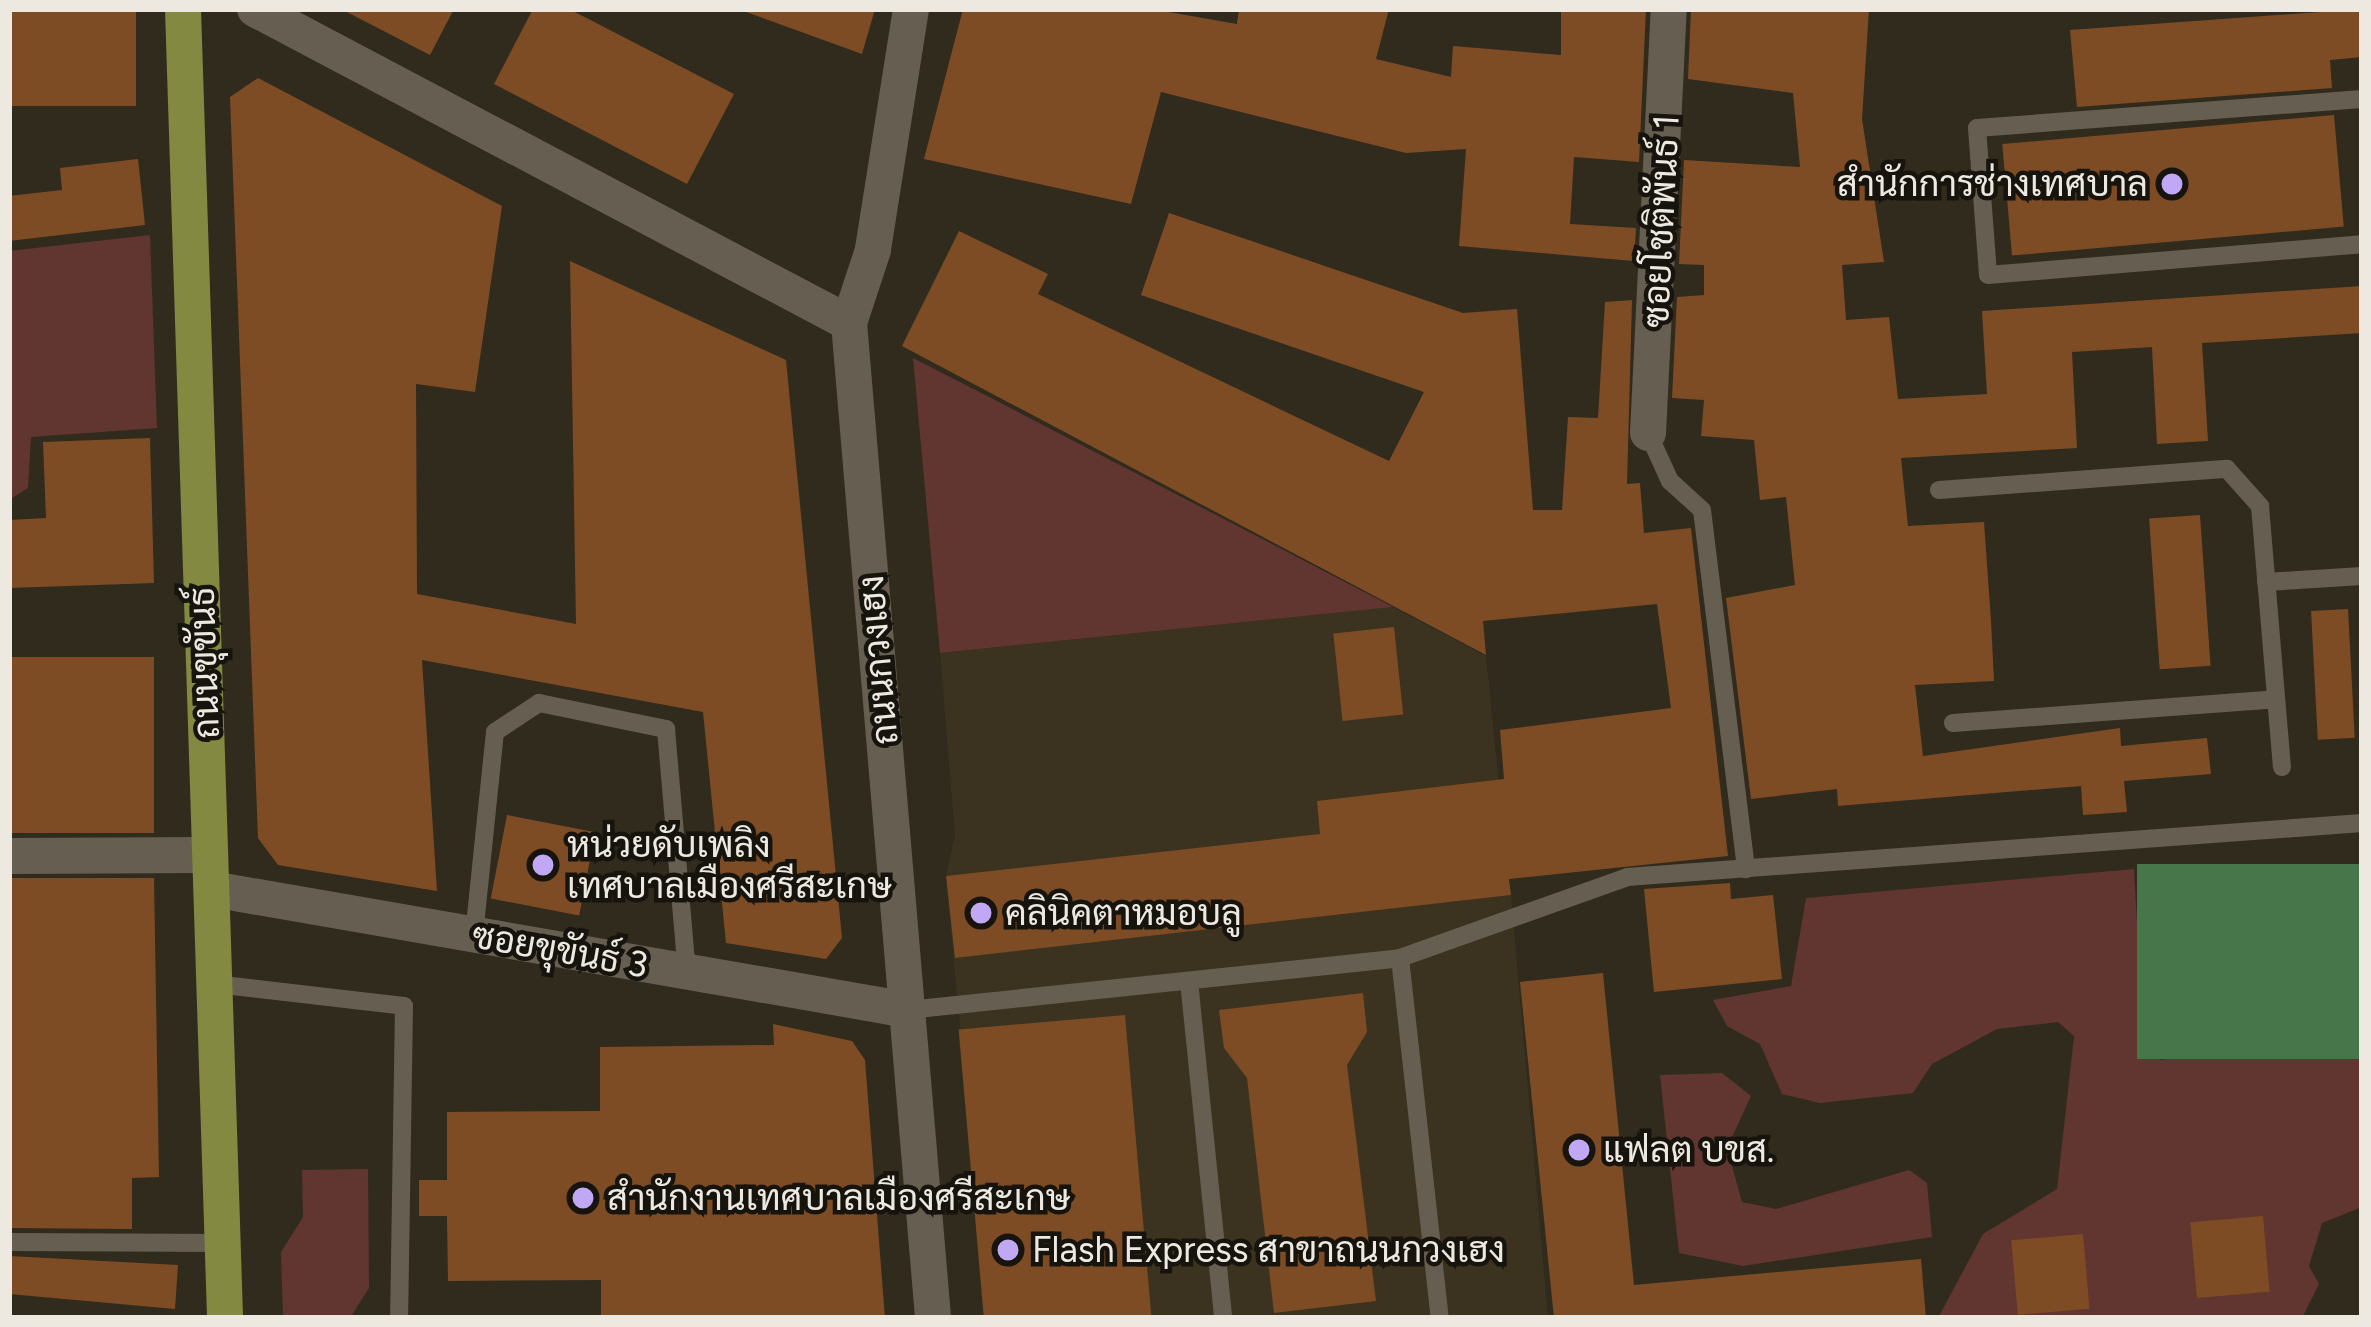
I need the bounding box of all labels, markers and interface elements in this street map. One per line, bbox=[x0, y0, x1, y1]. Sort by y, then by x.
street label: ซอยโชติพันธ์ 1 bbox=[1634, 113, 1688, 329]
place label: สำนักการช่างเทศบาล bbox=[1837, 162, 2148, 206]
marker: สำนักการช่างเทศบาล bbox=[2159, 171, 2185, 197]
street label: ถนนกวงเฮง bbox=[849, 573, 907, 747]
street label: ถนนขุขันธ์ bbox=[180, 586, 228, 740]
place label: หน่วยดับเพลิง เทศบาลเมืองศรีสะเกษ bbox=[567, 822, 891, 907]
marker: หน่วยดับเพลิง เทศบาลเมืองศรีสะเกษ bbox=[530, 852, 556, 878]
place label: คลินิคตาหมอบลู bbox=[1005, 891, 1242, 935]
marker: คลินิคตาหมอบลู bbox=[968, 900, 994, 926]
street label: ซอยขุขันธ์ 3 bbox=[469, 913, 651, 987]
place label: แฟลต บขส. bbox=[1603, 1128, 1774, 1172]
marker: แฟลต บขส. bbox=[1566, 1137, 1592, 1163]
place label: สำนักงานเทศบาลเมืองศรีสะเกษ bbox=[607, 1176, 1070, 1220]
marker: สำนักงานเทศบาลเมืองศรีสะเกษ bbox=[570, 1185, 596, 1211]
place label: Flash Express สาขาถนนกวงเฮง bbox=[1032, 1228, 1505, 1272]
marker: Flash Express สาขาถนนกวงเฮง bbox=[995, 1237, 1021, 1263]

